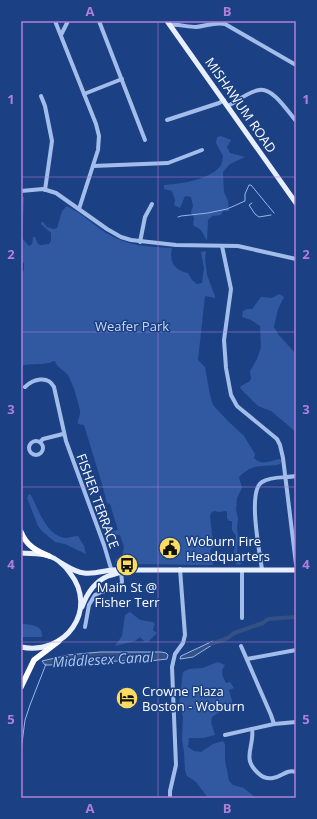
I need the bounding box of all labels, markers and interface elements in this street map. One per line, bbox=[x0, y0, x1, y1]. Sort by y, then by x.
text: A bbox=[86, 2, 95, 20]
text: B bbox=[223, 2, 232, 20]
street label: MISHAWUM ROAD bbox=[201, 54, 281, 156]
text: 1 bbox=[7, 90, 15, 108]
text: 1 bbox=[302, 90, 310, 108]
text: 2 bbox=[7, 245, 15, 263]
text: 2 bbox=[302, 245, 310, 263]
park label: Weafer Park bbox=[95, 317, 169, 335]
text: 3 bbox=[7, 400, 15, 418]
text: 3 bbox=[302, 400, 310, 418]
street label: FISHER TERRACE bbox=[72, 451, 124, 551]
place label: Woburn Fire Headquarters bbox=[186, 532, 270, 565]
public building icon: Woburn Fire Headquarters bbox=[157, 535, 183, 561]
bus stop icon: Main St @ Fisher Terr bbox=[114, 552, 140, 578]
text: 4 bbox=[7, 555, 15, 573]
text: 4 bbox=[302, 555, 310, 573]
place label: Main St @ Fisher Terr bbox=[94, 578, 160, 611]
water label: Middlesex Canal bbox=[52, 647, 154, 671]
place label: Crowne Plaza Boston - Woburn bbox=[142, 682, 245, 715]
hotel icon: Crowne Plaza Boston - Woburn bbox=[114, 685, 140, 711]
text: 5 bbox=[7, 710, 15, 728]
text: 5 bbox=[302, 710, 310, 728]
text: A bbox=[86, 799, 95, 817]
text: B bbox=[223, 799, 232, 817]

